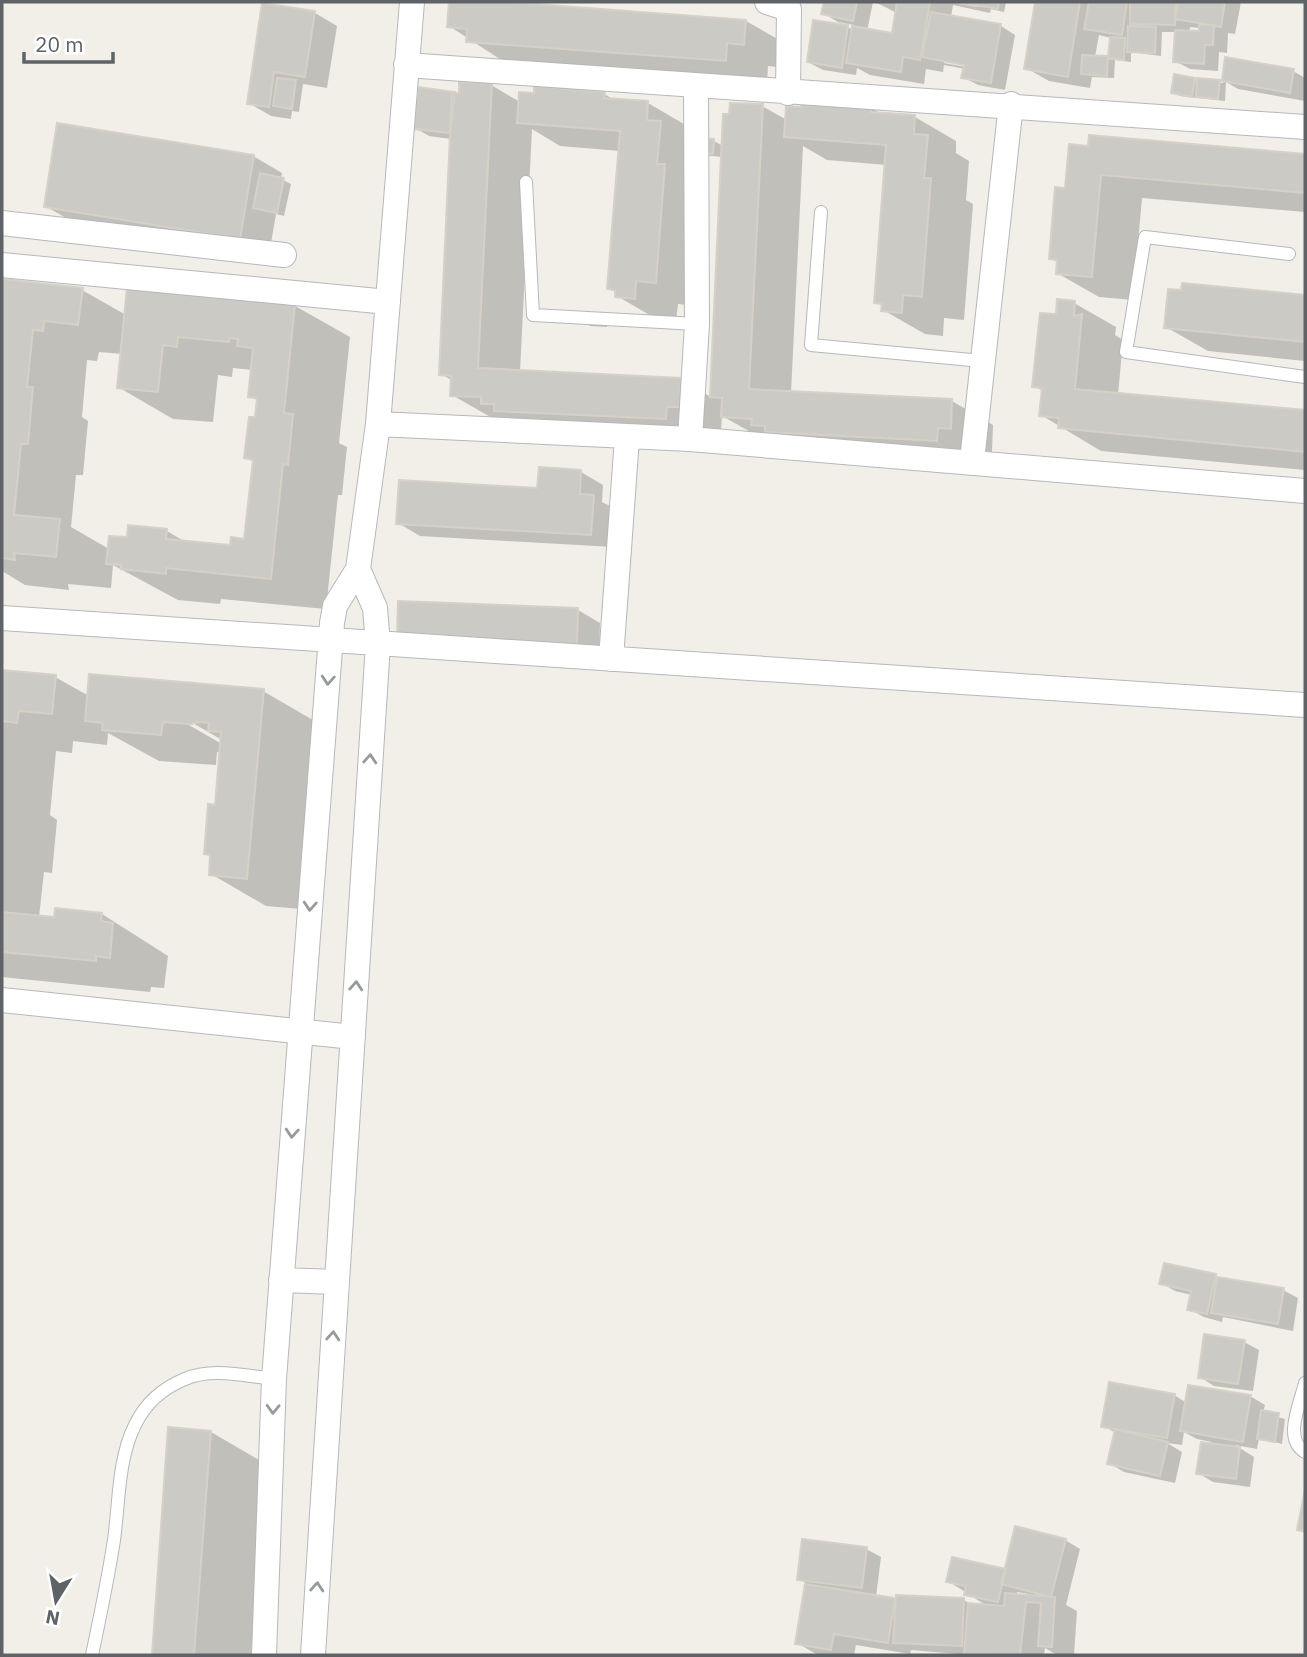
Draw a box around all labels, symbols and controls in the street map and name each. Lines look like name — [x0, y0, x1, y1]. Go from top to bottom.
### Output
scale bar — [24, 21, 114, 65]
text: 20 m — [35, 30, 84, 58]
one-way arrow — [321, 674, 336, 685]
one-way arrow — [362, 754, 377, 765]
one-way arrow — [303, 901, 318, 912]
one-way arrow — [348, 981, 363, 992]
one-way arrow — [285, 1128, 300, 1139]
one-way arrow — [326, 1330, 341, 1341]
one-way arrow — [266, 1404, 281, 1415]
north arrow — [21, 1566, 91, 1636]
one-way arrow — [309, 1581, 324, 1592]
text: N — [44, 1605, 62, 1631]

